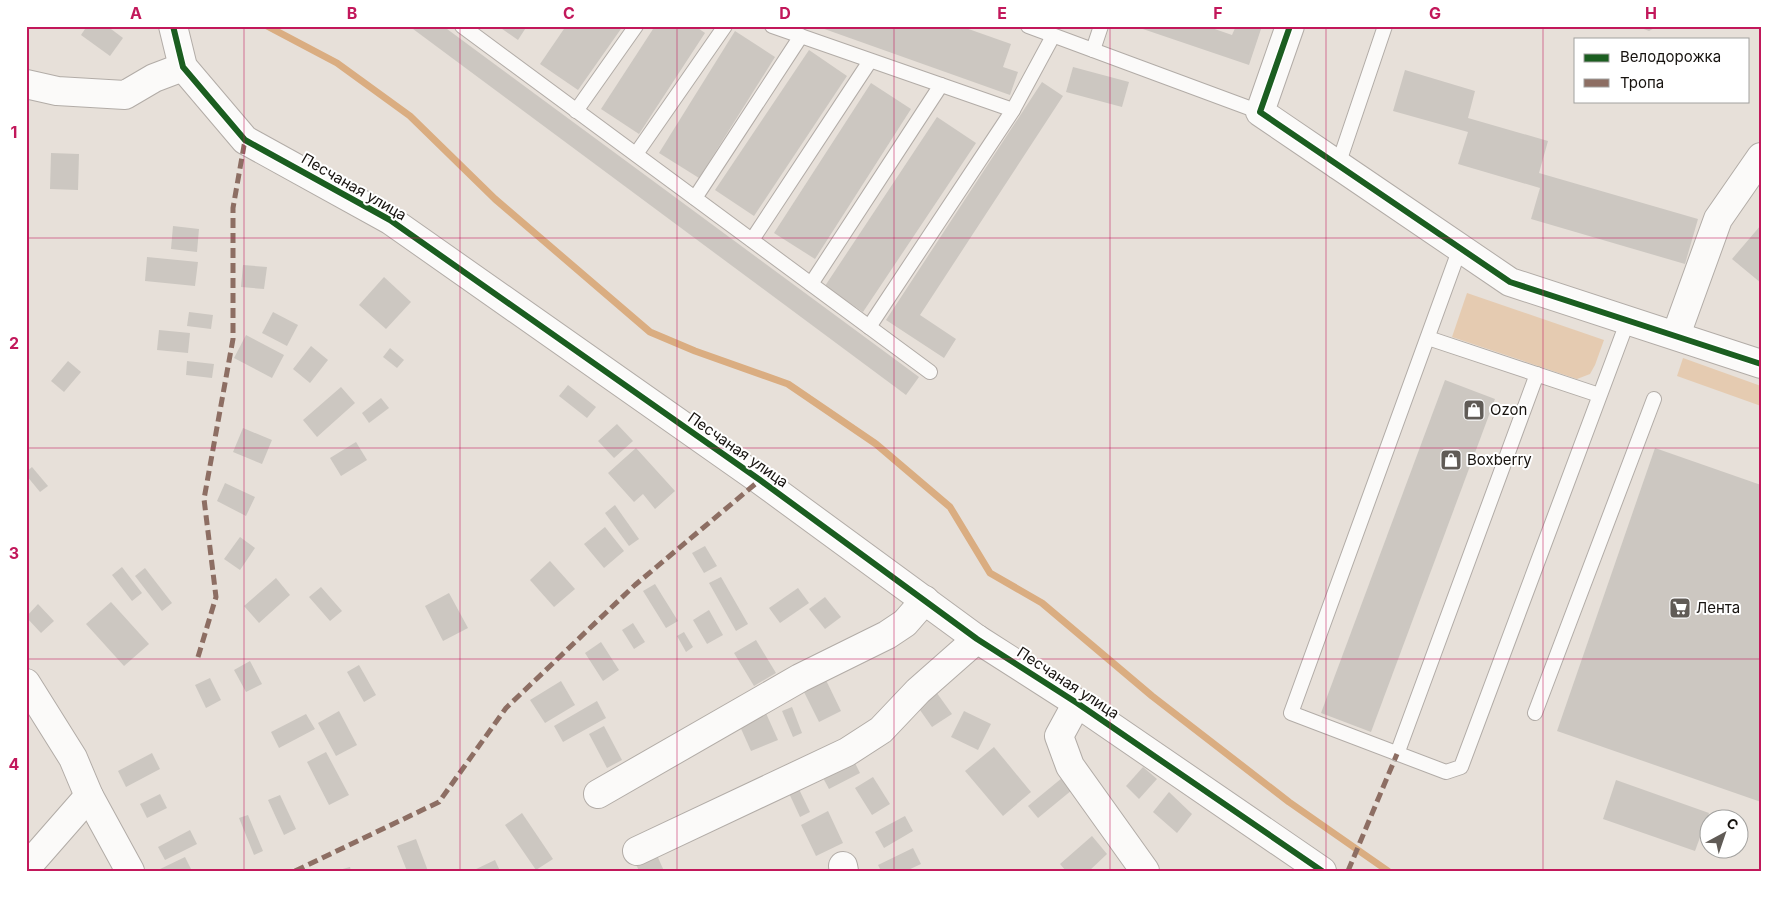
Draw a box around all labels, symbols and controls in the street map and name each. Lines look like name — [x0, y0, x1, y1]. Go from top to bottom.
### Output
text: A — [130, 3, 142, 23]
text: B — [347, 3, 357, 23]
text: C — [563, 3, 575, 23]
text: D — [779, 3, 791, 23]
text: E — [997, 3, 1007, 23]
text: F — [1213, 3, 1223, 23]
text: G — [1429, 3, 1441, 23]
text: H — [1645, 3, 1657, 23]
legend — [1574, 38, 1750, 102]
text: Велодорожка — [1620, 47, 1721, 66]
text: Тропа — [1620, 73, 1664, 92]
text: 1 — [11, 122, 17, 142]
street label: Песчаная улица — [298, 149, 410, 224]
text: 2 — [9, 333, 19, 353]
shop icon: Ozon — [1462, 398, 1486, 422]
place label: Ozon — [1490, 400, 1527, 419]
street label: Песчаная улица — [684, 408, 792, 491]
shop icon: Boxberry — [1439, 448, 1463, 472]
place label: Boxberry — [1467, 450, 1532, 469]
text: 3 — [9, 543, 19, 563]
supermarket icon: Лента — [1668, 596, 1692, 620]
place label: Лента — [1696, 598, 1740, 617]
street label: Песчаная улица — [1014, 642, 1123, 723]
text: 4 — [9, 754, 20, 774]
north arrow — [1700, 810, 1750, 860]
text: С — [1723, 814, 1742, 833]

